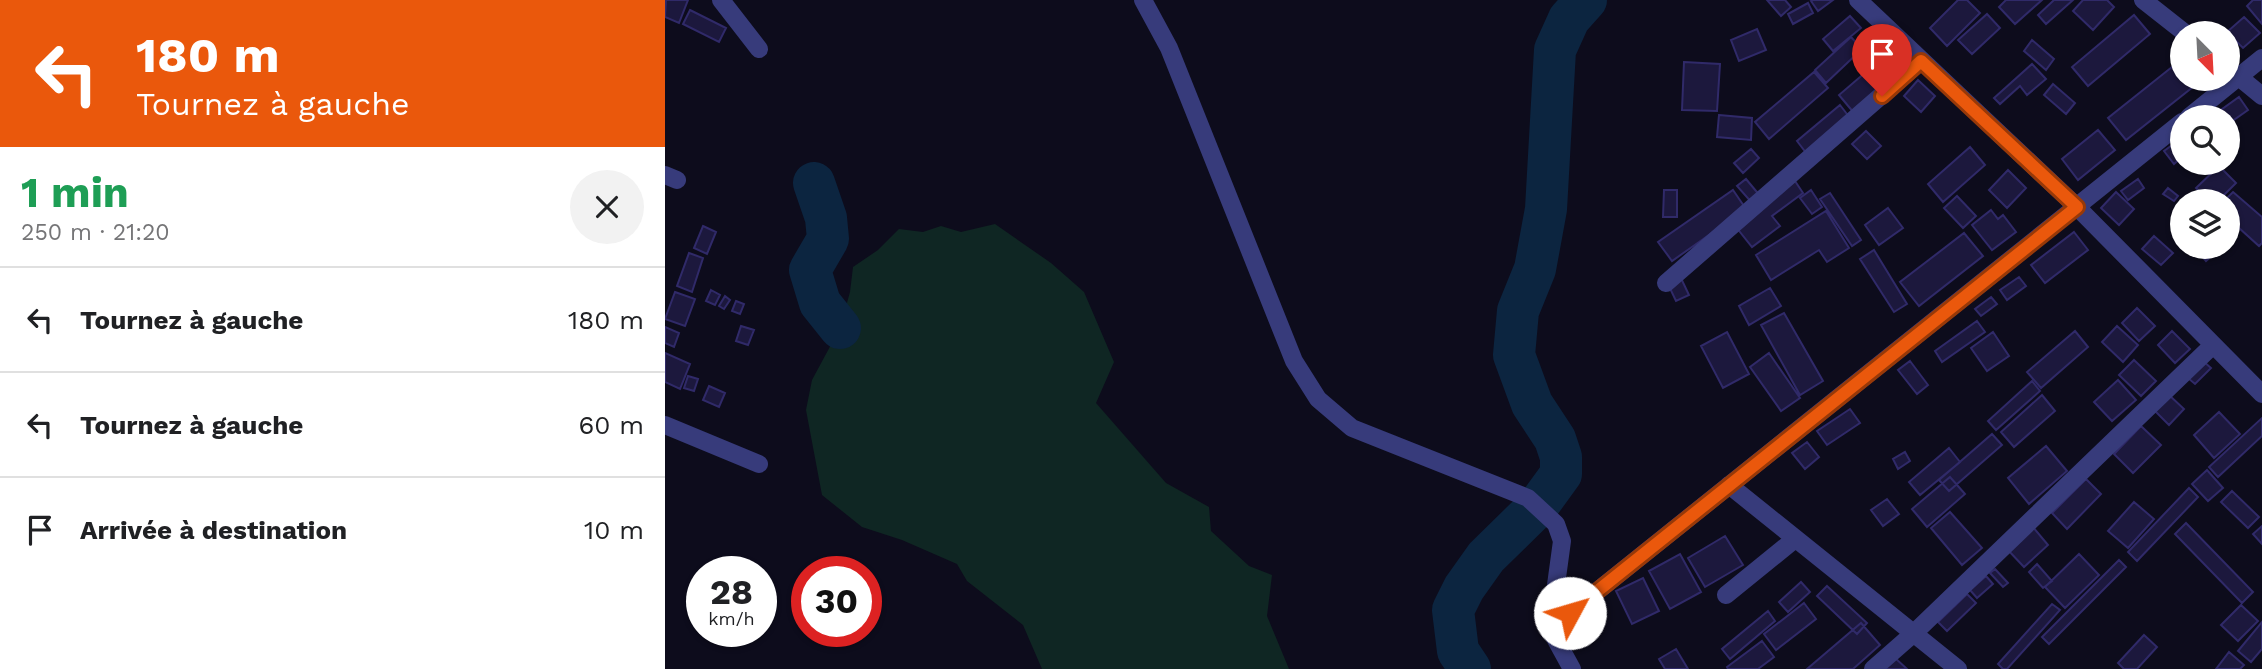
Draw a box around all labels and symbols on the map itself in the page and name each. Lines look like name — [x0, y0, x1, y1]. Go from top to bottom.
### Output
north arrow — [2170, 21, 2240, 91]
pin — [1852, 24, 1912, 96]
speed limit sign: 30 — [791, 556, 882, 647]
position arrow — [1533, 576, 1607, 650]

